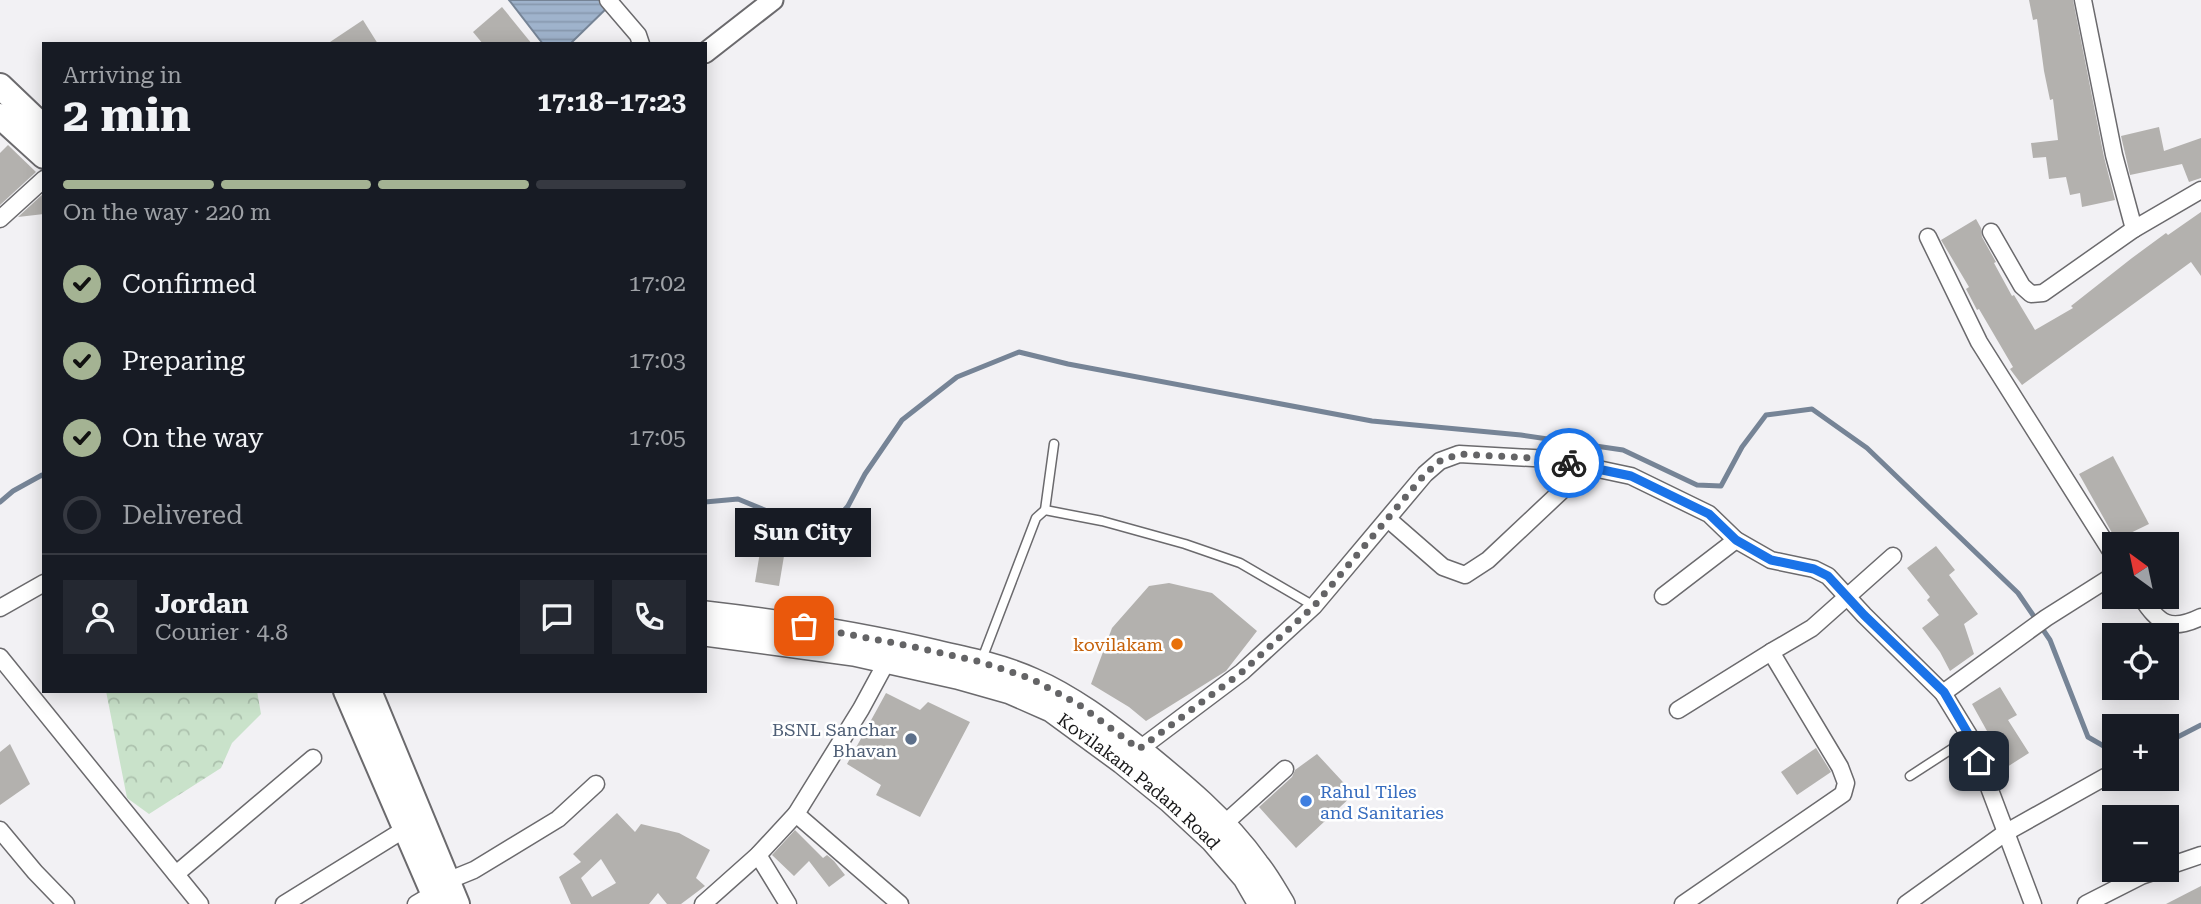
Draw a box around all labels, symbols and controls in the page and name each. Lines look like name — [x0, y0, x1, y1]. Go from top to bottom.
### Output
text: Arriving in — [63, 62, 182, 89]
text: 17:18–17:23 — [537, 87, 686, 117]
text: 2 min — [63, 88, 191, 142]
text: On the way · 220 m — [63, 199, 271, 226]
icon: check — [63, 265, 101, 303]
text: Confirmed — [122, 269, 257, 299]
text: 17:02 — [629, 270, 686, 297]
icon: check — [63, 342, 101, 380]
text: Preparing — [122, 346, 245, 376]
text: 17:03 — [629, 347, 686, 374]
icon: check — [63, 419, 101, 457]
text: On the way — [122, 423, 263, 453]
text: 17:05 — [629, 424, 686, 451]
courier — [1534, 428, 1604, 498]
icon: bike — [1550, 444, 1588, 482]
text: Delivered — [122, 500, 243, 530]
callout: Sun City — [736, 507, 872, 556]
text: Sun City — [754, 519, 852, 546]
north arrow — [2102, 532, 2179, 609]
map controls — [2102, 532, 2179, 882]
button: person — [63, 580, 137, 654]
button: chat — [520, 580, 594, 654]
button: phone — [612, 580, 686, 654]
text: Jordan — [155, 589, 249, 619]
pin — [774, 596, 834, 656]
icon: bag — [785, 607, 823, 645]
text: Courier · 4.8 — [155, 619, 288, 646]
button: locate — [2102, 623, 2179, 700]
place label: kovilakam — [1073, 634, 1163, 655]
marker: kovilakam — [1169, 636, 1185, 652]
street label: Kovilakam Padam Road — [1054, 708, 1225, 853]
button: + — [2102, 714, 2179, 791]
place label: BSNL Sanchar Bhavan — [772, 719, 897, 761]
marker: BSNL Sanchar Bhavan — [903, 731, 919, 747]
pin — [1949, 731, 2009, 791]
icon: home — [1960, 742, 1998, 780]
place label: Rahul Tiles and Sanitaries — [1320, 781, 1444, 823]
marker: Rahul Tiles and Sanitaries — [1298, 793, 1314, 809]
button: − — [2102, 805, 2179, 882]

